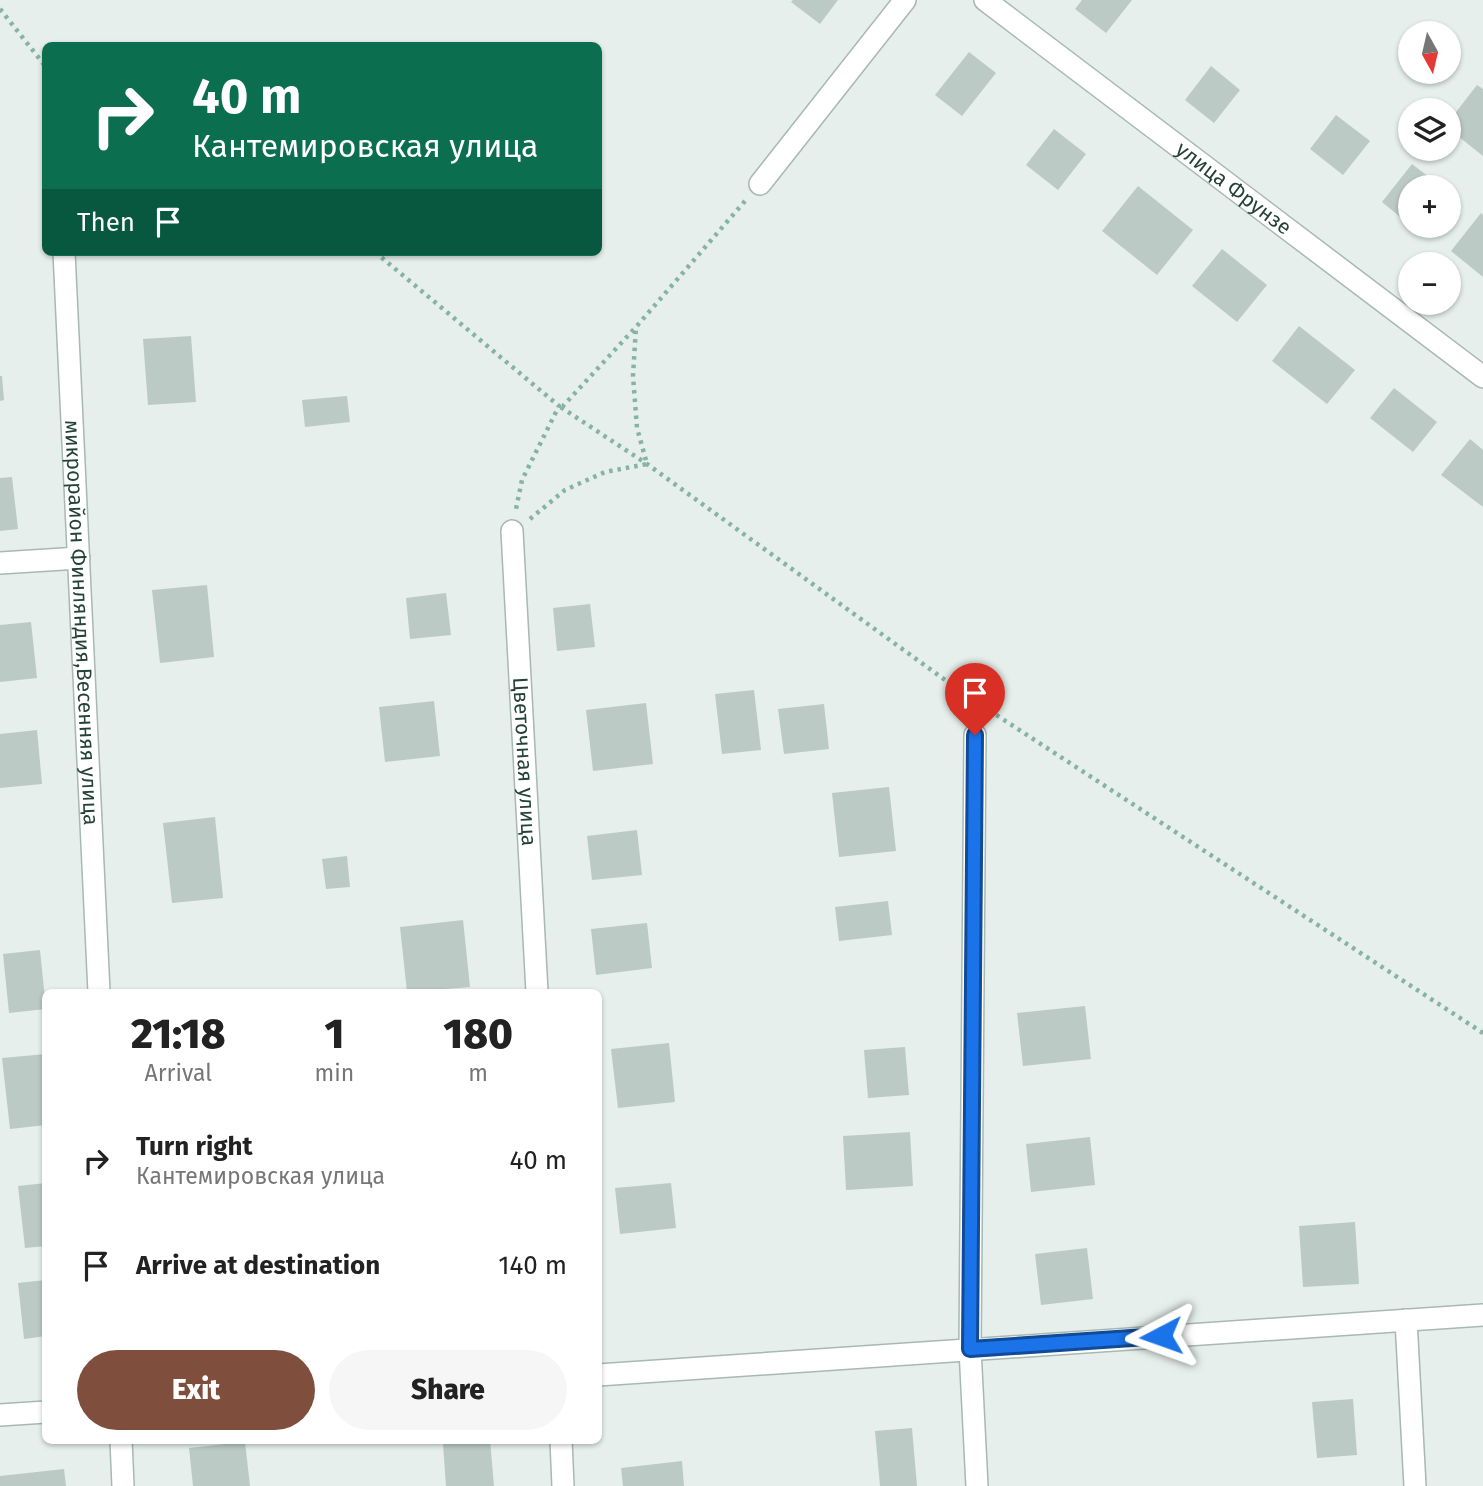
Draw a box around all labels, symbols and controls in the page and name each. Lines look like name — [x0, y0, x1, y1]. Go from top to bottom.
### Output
north arrow — [1398, 21, 1461, 84]
map controls — [1398, 21, 1461, 315]
text: 40 m — [192, 67, 301, 126]
icon: right — [77, 70, 168, 161]
button: layers — [1398, 98, 1461, 161]
text: Кантемировская улица — [192, 127, 538, 165]
street label: улица Фрунзе — [1171, 136, 1297, 240]
button: + — [1398, 175, 1461, 238]
icon: arrive — [149, 203, 187, 241]
text: Then — [77, 207, 135, 238]
button: − — [1398, 252, 1461, 315]
street label: микрорайон Финляндия,Весенняя улица — [59, 419, 104, 826]
pin — [945, 663, 1005, 735]
icon: arrive — [956, 674, 994, 712]
street label: Цветочная улица — [507, 677, 542, 847]
text: 21:18 — [131, 1009, 225, 1059]
text: 1 — [324, 1009, 344, 1059]
text: 180 — [443, 1009, 513, 1059]
text: Arrival — [145, 1059, 212, 1087]
text: min — [315, 1059, 354, 1087]
text: m — [468, 1059, 488, 1087]
text: Turn right — [136, 1131, 253, 1162]
icon: right — [77, 1142, 115, 1180]
text: 40 m — [509, 1145, 567, 1176]
text: Кантемировская улица — [136, 1162, 385, 1190]
icon: arrive — [77, 1247, 115, 1285]
text: Arrive at destination — [136, 1250, 380, 1281]
text: 140 m — [498, 1250, 567, 1281]
position arrow — [1124, 1299, 1198, 1373]
button: Exit — [77, 1350, 315, 1430]
button: Share — [329, 1350, 567, 1430]

